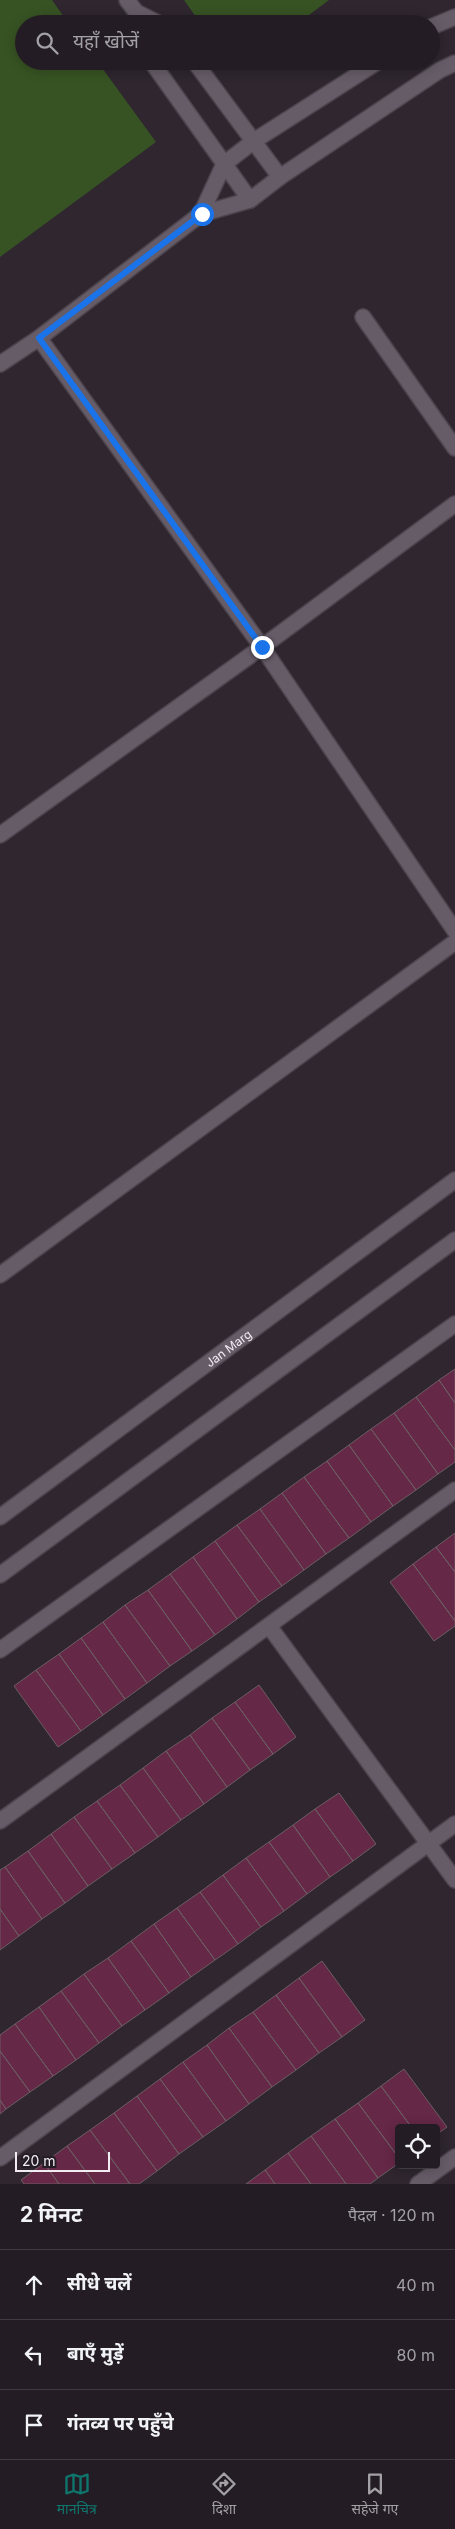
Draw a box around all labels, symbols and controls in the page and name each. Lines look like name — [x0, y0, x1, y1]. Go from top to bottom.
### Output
search box — [15, 15, 440, 70]
icon: search — [33, 29, 61, 57]
text: यहाँ खोजें — [73, 30, 139, 53]
route start — [191, 203, 214, 226]
route end — [251, 636, 274, 659]
street label: Jan Marg — [202, 1326, 254, 1370]
map controls — [395, 2124, 440, 2169]
button: locate — [395, 2124, 440, 2169]
scale bar — [15, 2149, 110, 2172]
text: 20 m — [22, 2152, 56, 2169]
text: 2 मिनट — [20, 2202, 82, 2227]
text: पैदल · 120 m — [348, 2205, 435, 2225]
icon: ahead — [20, 2271, 48, 2299]
text: सीधे चलें — [67, 2272, 131, 2295]
text: 40 m — [396, 2275, 435, 2295]
icon: left — [20, 2341, 48, 2369]
text: बाएँ मुड़ें — [67, 2342, 124, 2365]
text: 80 m — [396, 2345, 435, 2365]
icon: arrive — [20, 2411, 48, 2439]
text: गंतव्य पर पहुँचे — [67, 2412, 174, 2435]
tab: मानचित्र — [57, 2470, 97, 2520]
tab: दिशा — [210, 2470, 238, 2520]
tab: सहेजे गए — [351, 2470, 398, 2520]

